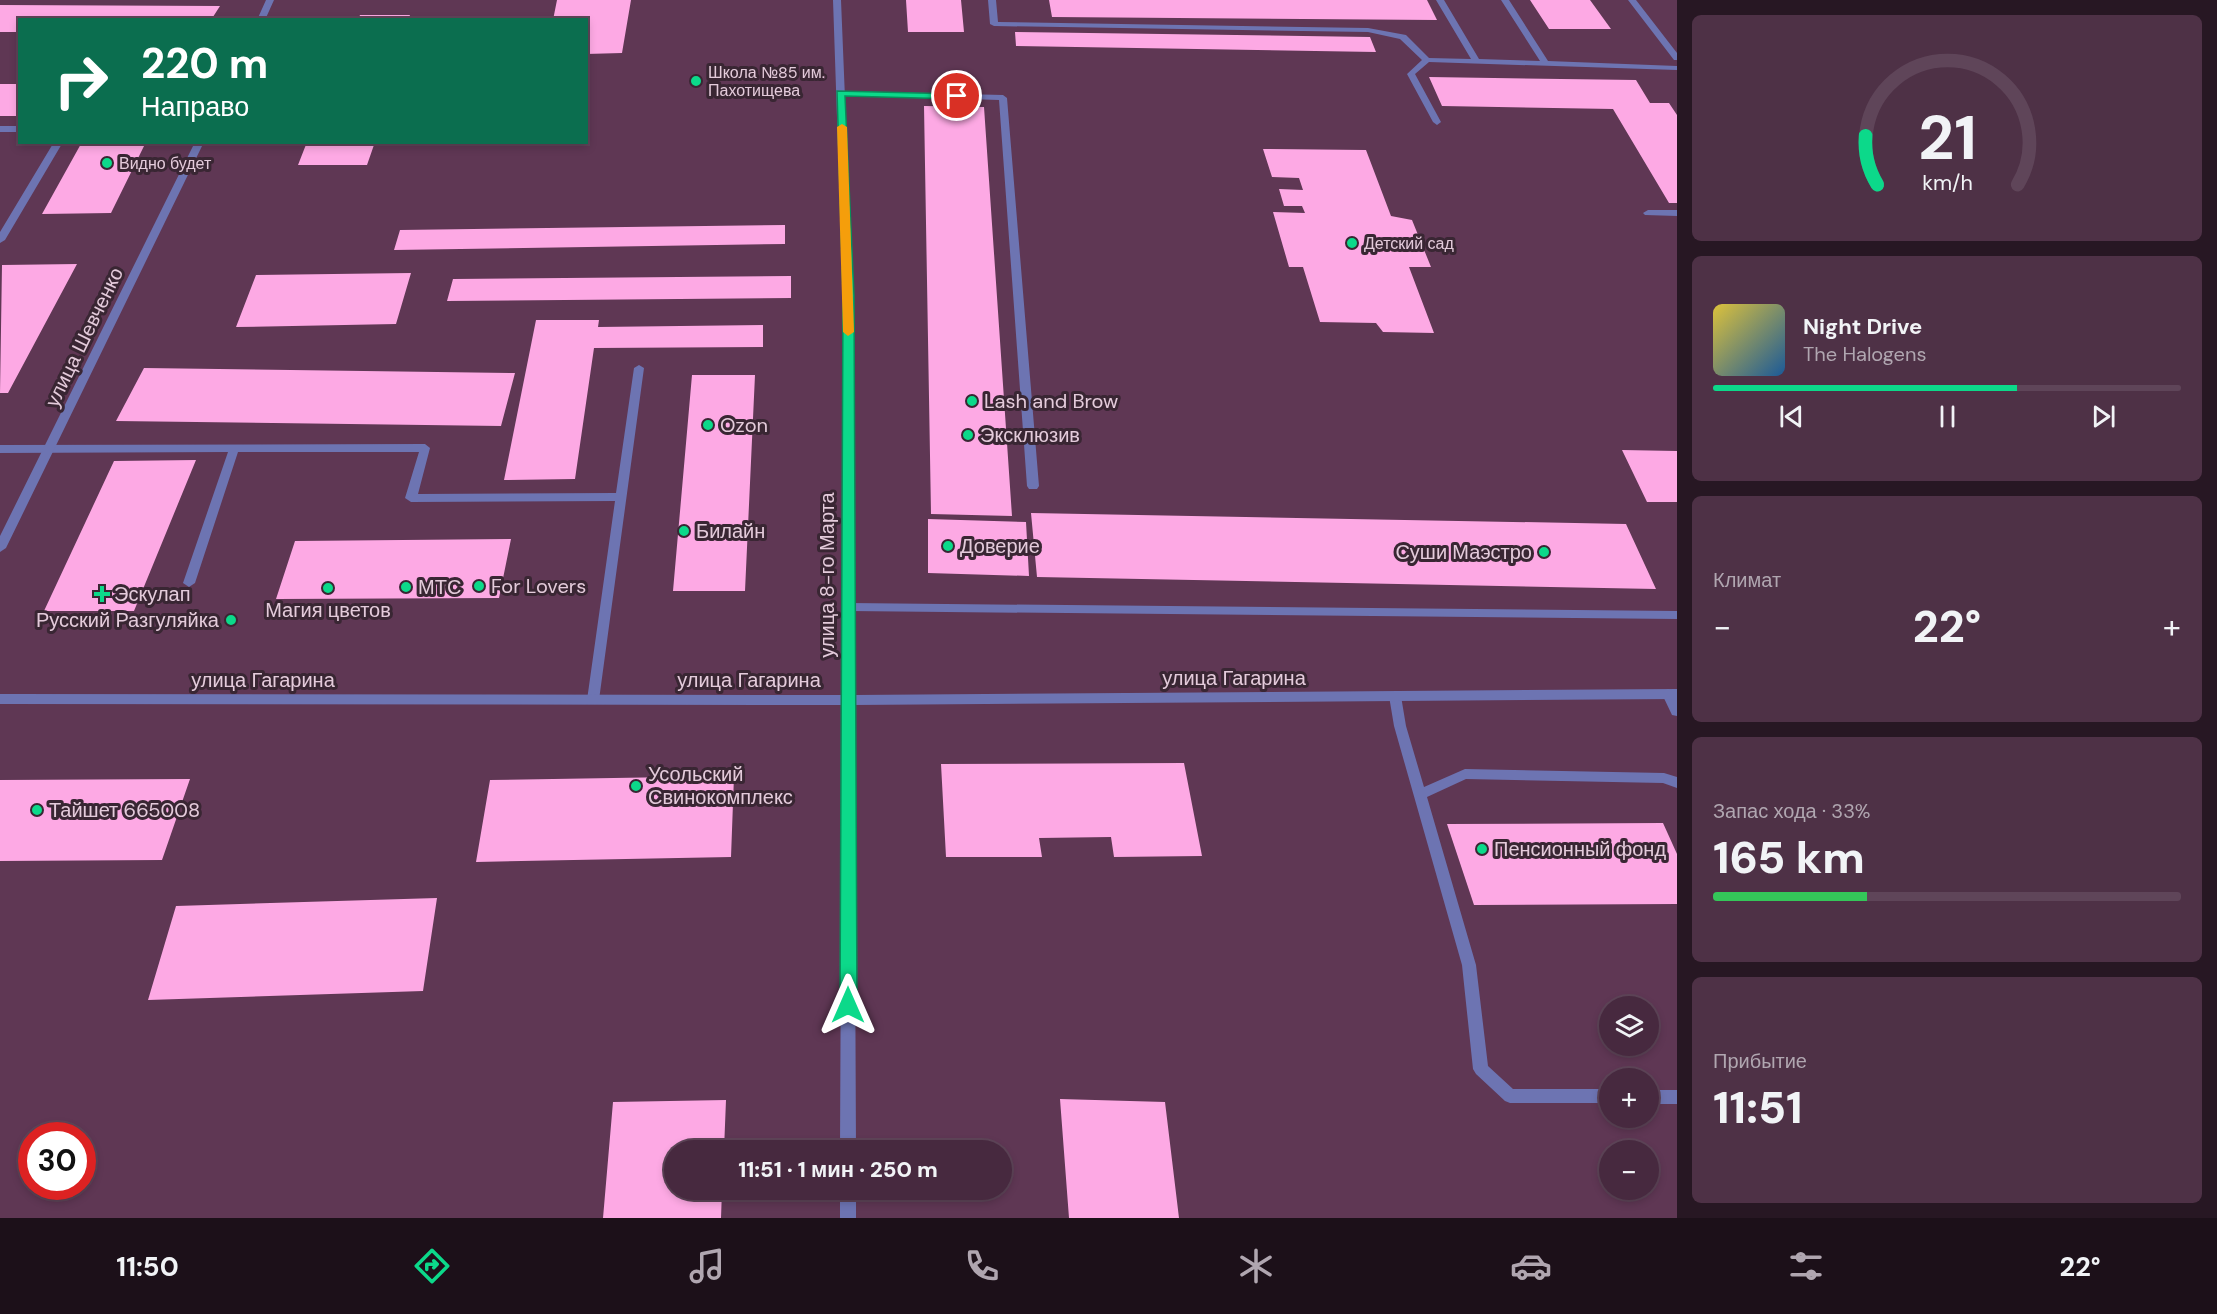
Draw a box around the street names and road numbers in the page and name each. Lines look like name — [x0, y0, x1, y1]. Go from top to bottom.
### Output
street label: улица Шевченко — [39, 263, 129, 411]
street label: улица 8-го Марта — [814, 491, 840, 658]
street label: улица Гагарина — [1162, 665, 1307, 691]
street label: улица Гагарина — [191, 667, 336, 693]
street label: улица Гагарина — [677, 667, 822, 693]

